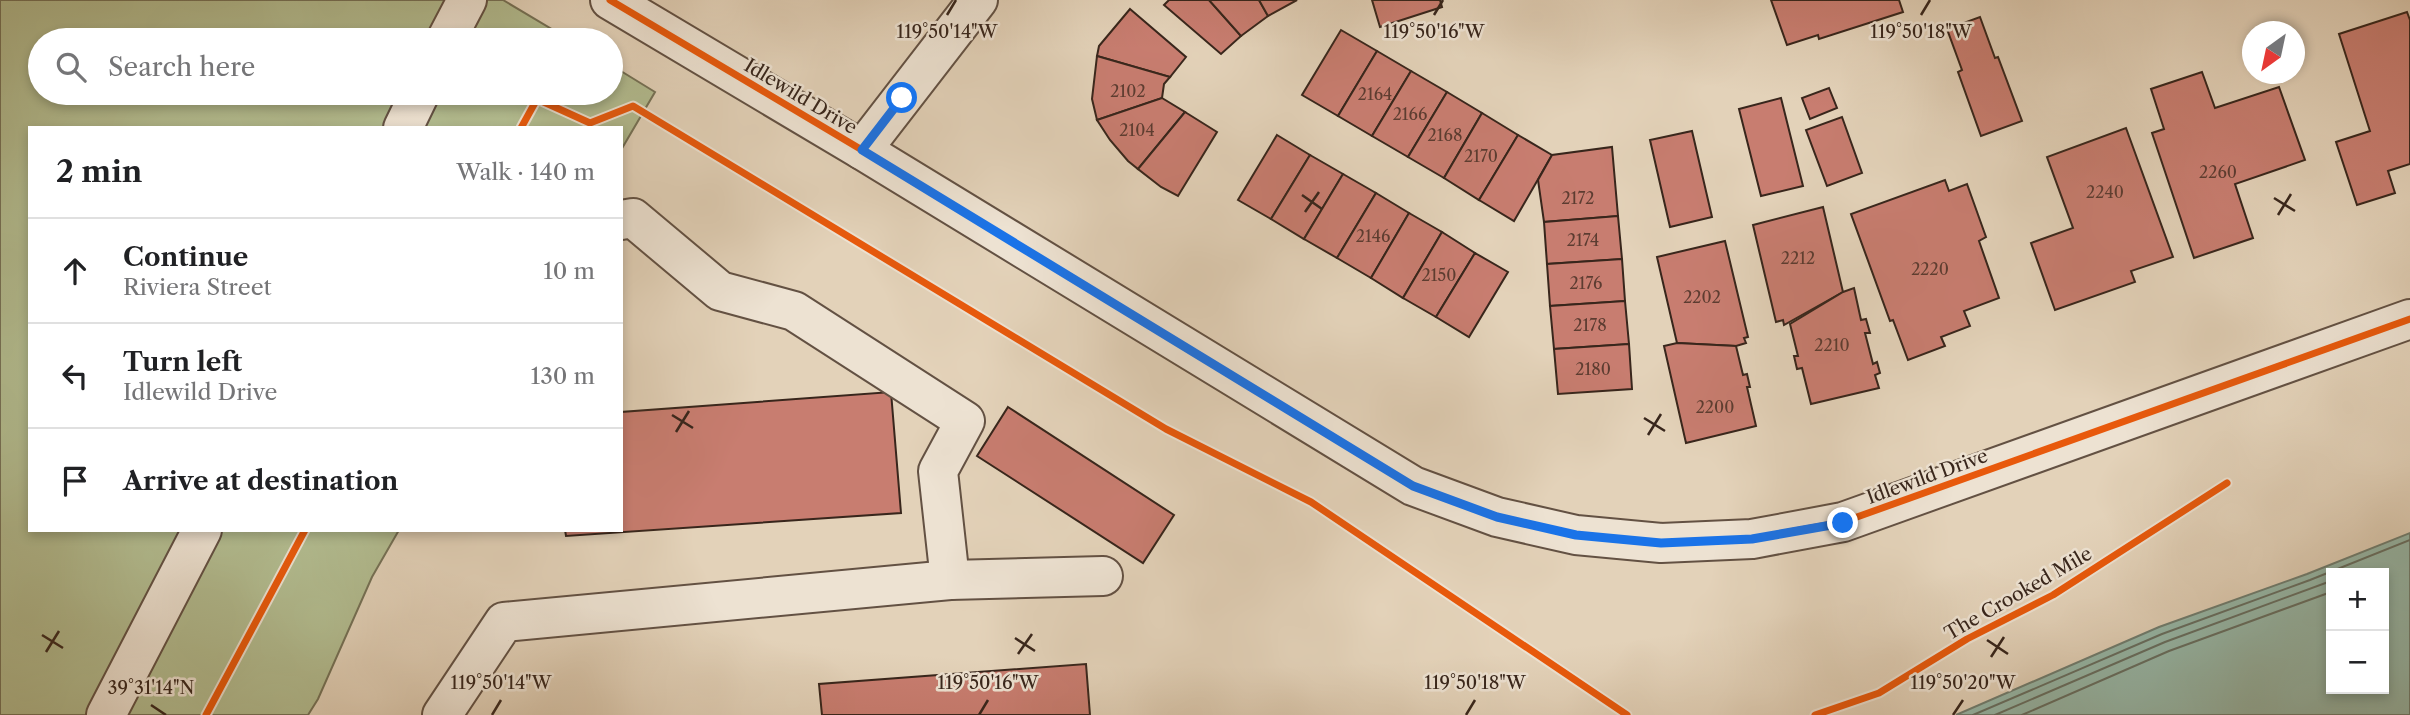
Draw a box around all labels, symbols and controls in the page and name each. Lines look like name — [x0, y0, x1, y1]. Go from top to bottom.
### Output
text: 119°50'14"W — [897, 21, 999, 43]
text: 119°50'16"W — [1384, 21, 1486, 43]
text: 119°50'18"W — [1870, 21, 1973, 43]
north arrow — [2242, 21, 2305, 84]
search box — [28, 28, 623, 105]
icon: search — [52, 48, 90, 86]
text: Search here — [108, 51, 255, 83]
street label: Idlewild Drive — [740, 54, 861, 139]
house number: 2102 — [1110, 81, 1146, 101]
route start — [886, 82, 917, 113]
house number: 2164 — [1358, 84, 1392, 104]
house number: 2166 — [1393, 104, 1427, 124]
house number: 2104 — [1119, 120, 1155, 140]
house number: 2168 — [1428, 125, 1462, 145]
house number: 2170 — [1464, 146, 1498, 166]
text: 2 min — [56, 153, 142, 190]
text: Walk · 140 m — [456, 158, 595, 186]
house number: 2260 — [2199, 162, 2237, 182]
house number: 2240 — [2086, 182, 2124, 202]
house number: 2172 — [1561, 188, 1595, 208]
house number: 2146 — [1356, 226, 1390, 246]
house number: 2174 — [1567, 230, 1599, 250]
text: Continue — [123, 241, 248, 273]
house number: 2212 — [1781, 248, 1815, 268]
icon: ahead — [56, 252, 94, 290]
text: 10 m — [543, 257, 595, 285]
house number: 2220 — [1911, 259, 1949, 279]
house number: 2150 — [1422, 265, 1456, 285]
text: Riviera Street — [123, 273, 272, 301]
house number: 2176 — [1570, 273, 1602, 293]
house number: 2202 — [1683, 287, 1721, 307]
house number: 2178 — [1573, 315, 1607, 335]
house number: 2210 — [1814, 335, 1850, 355]
text: Turn left — [123, 346, 242, 378]
icon: left — [56, 357, 94, 395]
house number: 2180 — [1575, 359, 1611, 379]
text: 130 m — [531, 362, 595, 390]
text: Idlewild Drive — [123, 378, 277, 406]
house number: 2200 — [1696, 397, 1734, 417]
street label: Idlewild Drive — [1863, 444, 1991, 509]
icon: arrive — [56, 462, 94, 500]
text: Arrive at destination — [123, 465, 398, 497]
route end — [1827, 507, 1858, 538]
street label: The Crooked Mile — [1940, 542, 2096, 645]
map controls — [2326, 568, 2389, 694]
button: + — [2326, 568, 2389, 631]
button: − — [2326, 631, 2389, 694]
text: 119°50'14"W — [451, 672, 553, 694]
text: 119°50'16"W — [938, 672, 1040, 694]
text: 119°50'18"W — [1424, 672, 1527, 694]
text: 119°50'20"W — [1911, 672, 2017, 694]
text: 39°31'14"N — [108, 677, 195, 699]

